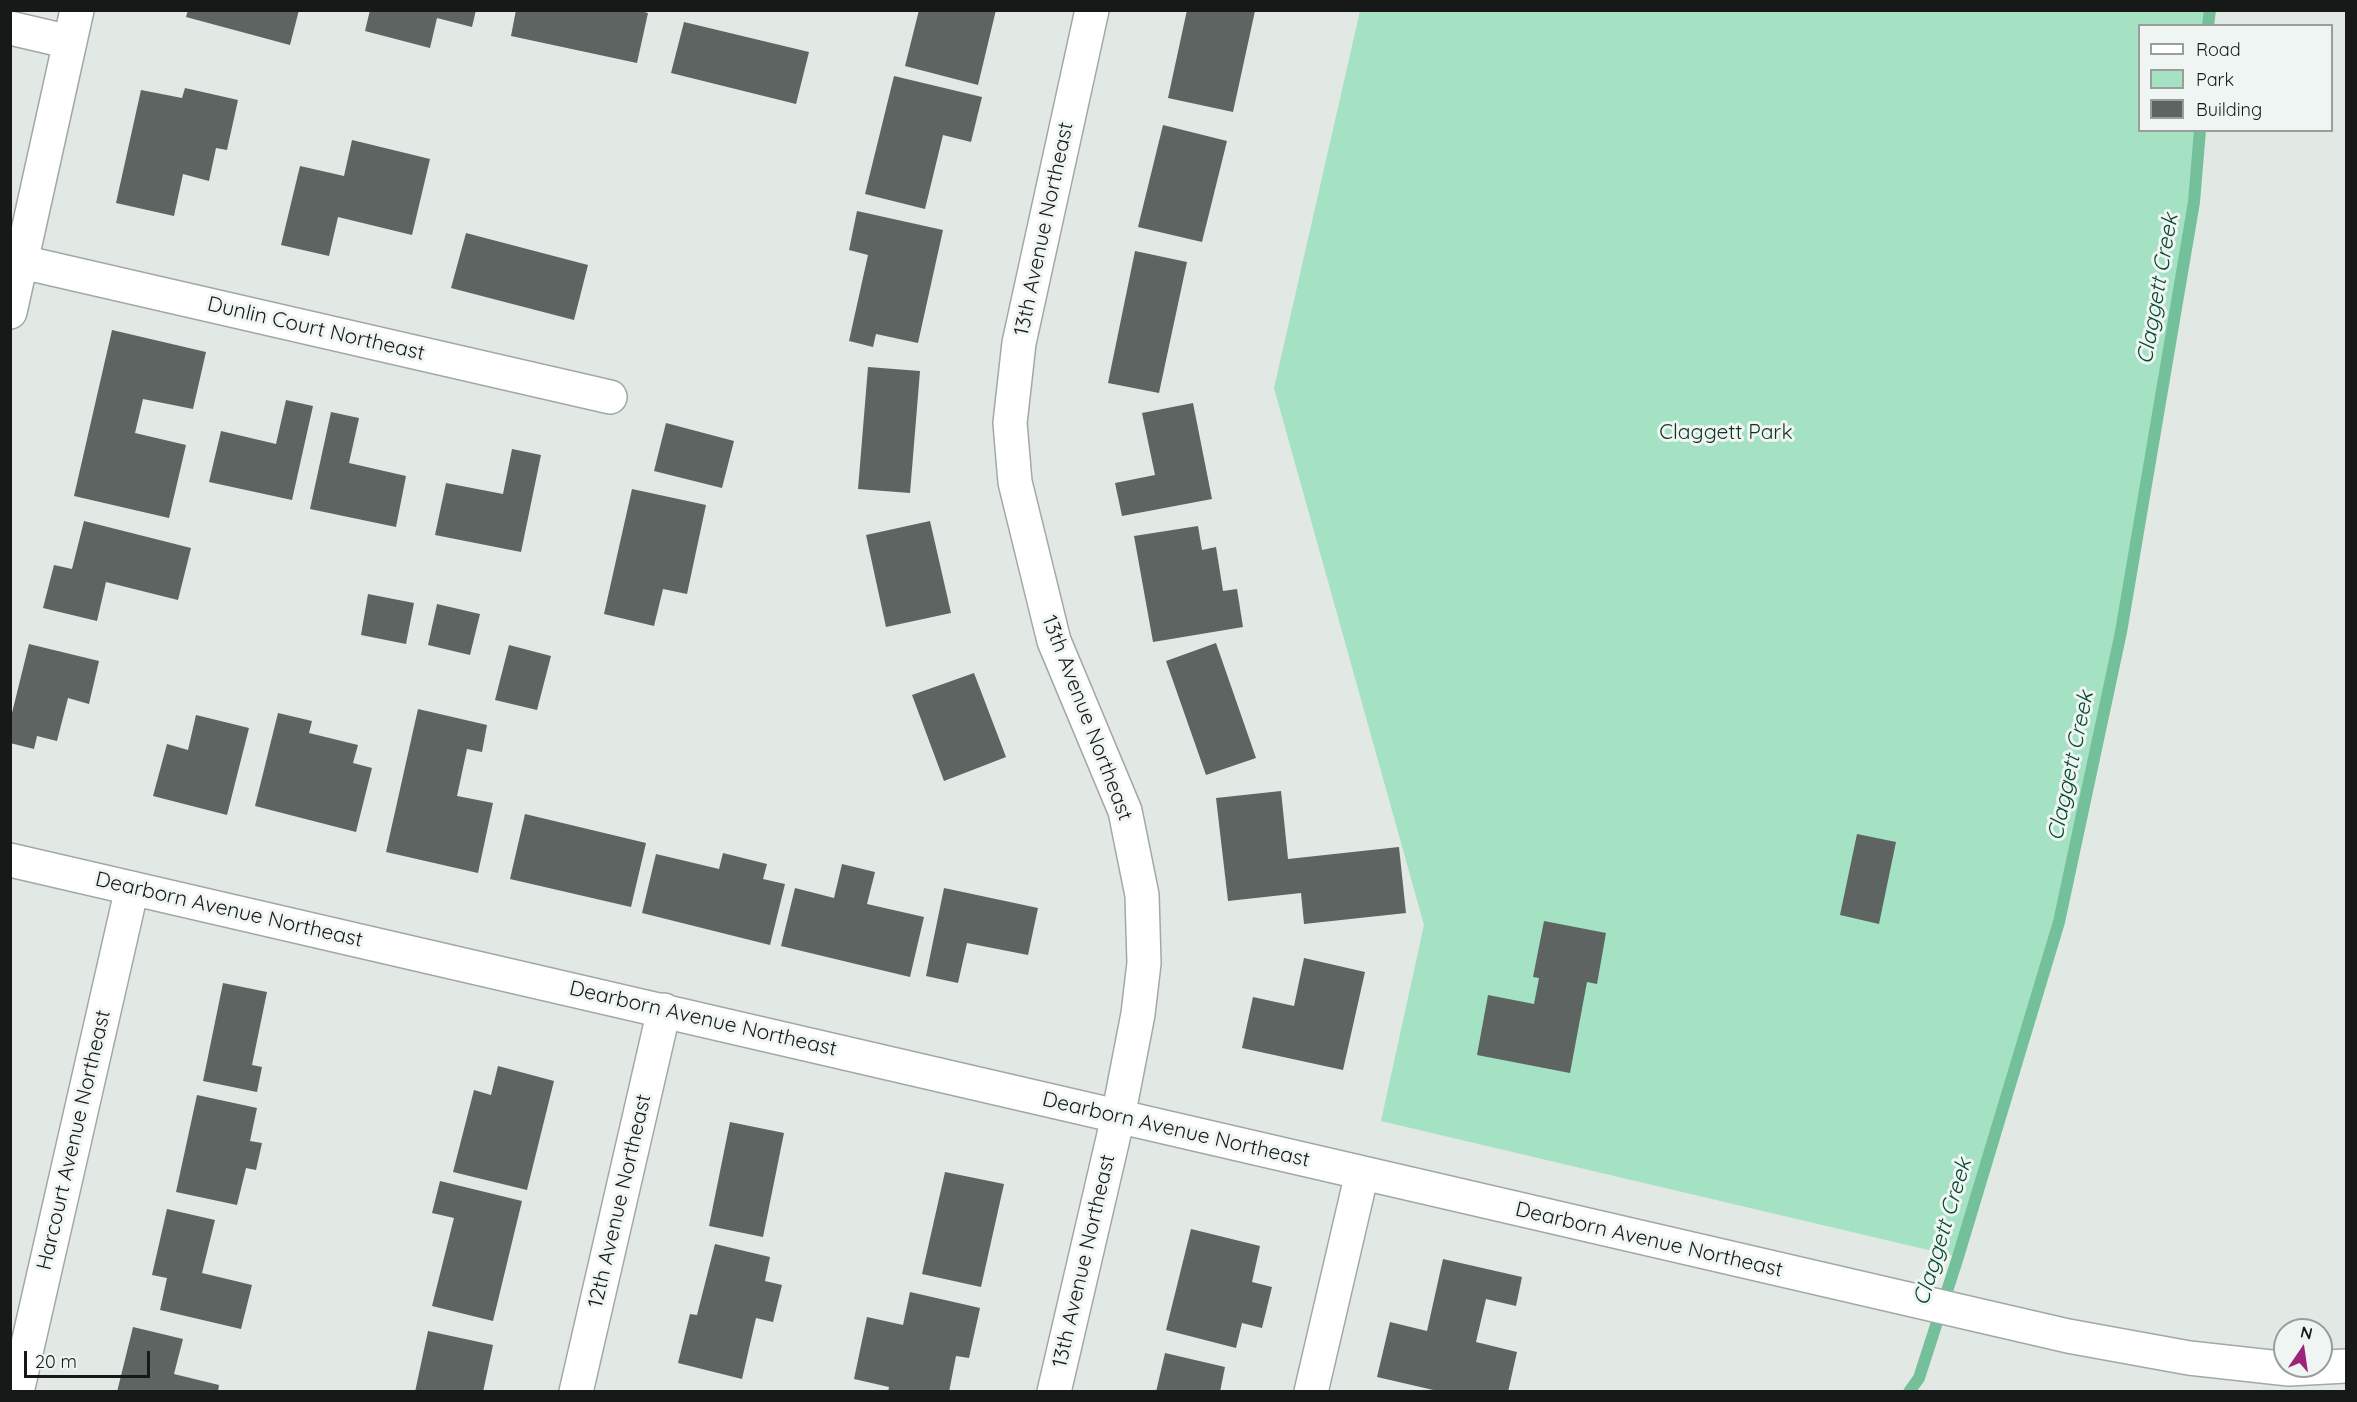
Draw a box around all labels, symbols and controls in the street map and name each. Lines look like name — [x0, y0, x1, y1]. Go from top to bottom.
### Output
legend — [2138, 24, 2333, 132]
text: Road — [2196, 38, 2241, 61]
text: Park — [2196, 68, 2234, 91]
text: Building — [2196, 98, 2262, 121]
street label: 13th Avenue Northeast — [1009, 120, 1079, 338]
water label: Claggett Creek — [2132, 212, 2184, 366]
street label: Dunlin Court Northeast — [205, 292, 427, 366]
park label: Claggett Park — [1659, 420, 1793, 446]
street label: 13th Avenue Northeast — [1036, 612, 1138, 824]
water label: Claggett Creek — [2042, 689, 2100, 843]
street label: Dearborn Avenue Northeast — [93, 867, 365, 953]
street label: Dearborn Avenue Northeast — [567, 976, 839, 1062]
street label: Harcourt Avenue Northeast — [32, 1007, 116, 1273]
street label: Dearborn Avenue Northeast — [1040, 1087, 1312, 1173]
street label: 12th Avenue Northeast — [583, 1092, 657, 1310]
street label: 13th Avenue Northeast — [1047, 1152, 1121, 1370]
water label: Claggett Creek — [1908, 1155, 1978, 1309]
street label: Dearborn Avenue Northeast — [1513, 1197, 1785, 1283]
north arrow — [2273, 1318, 2333, 1378]
text: N — [2299, 1321, 2315, 1343]
scale bar — [27, 1339, 153, 1377]
text: 20 m — [35, 1350, 77, 1373]

